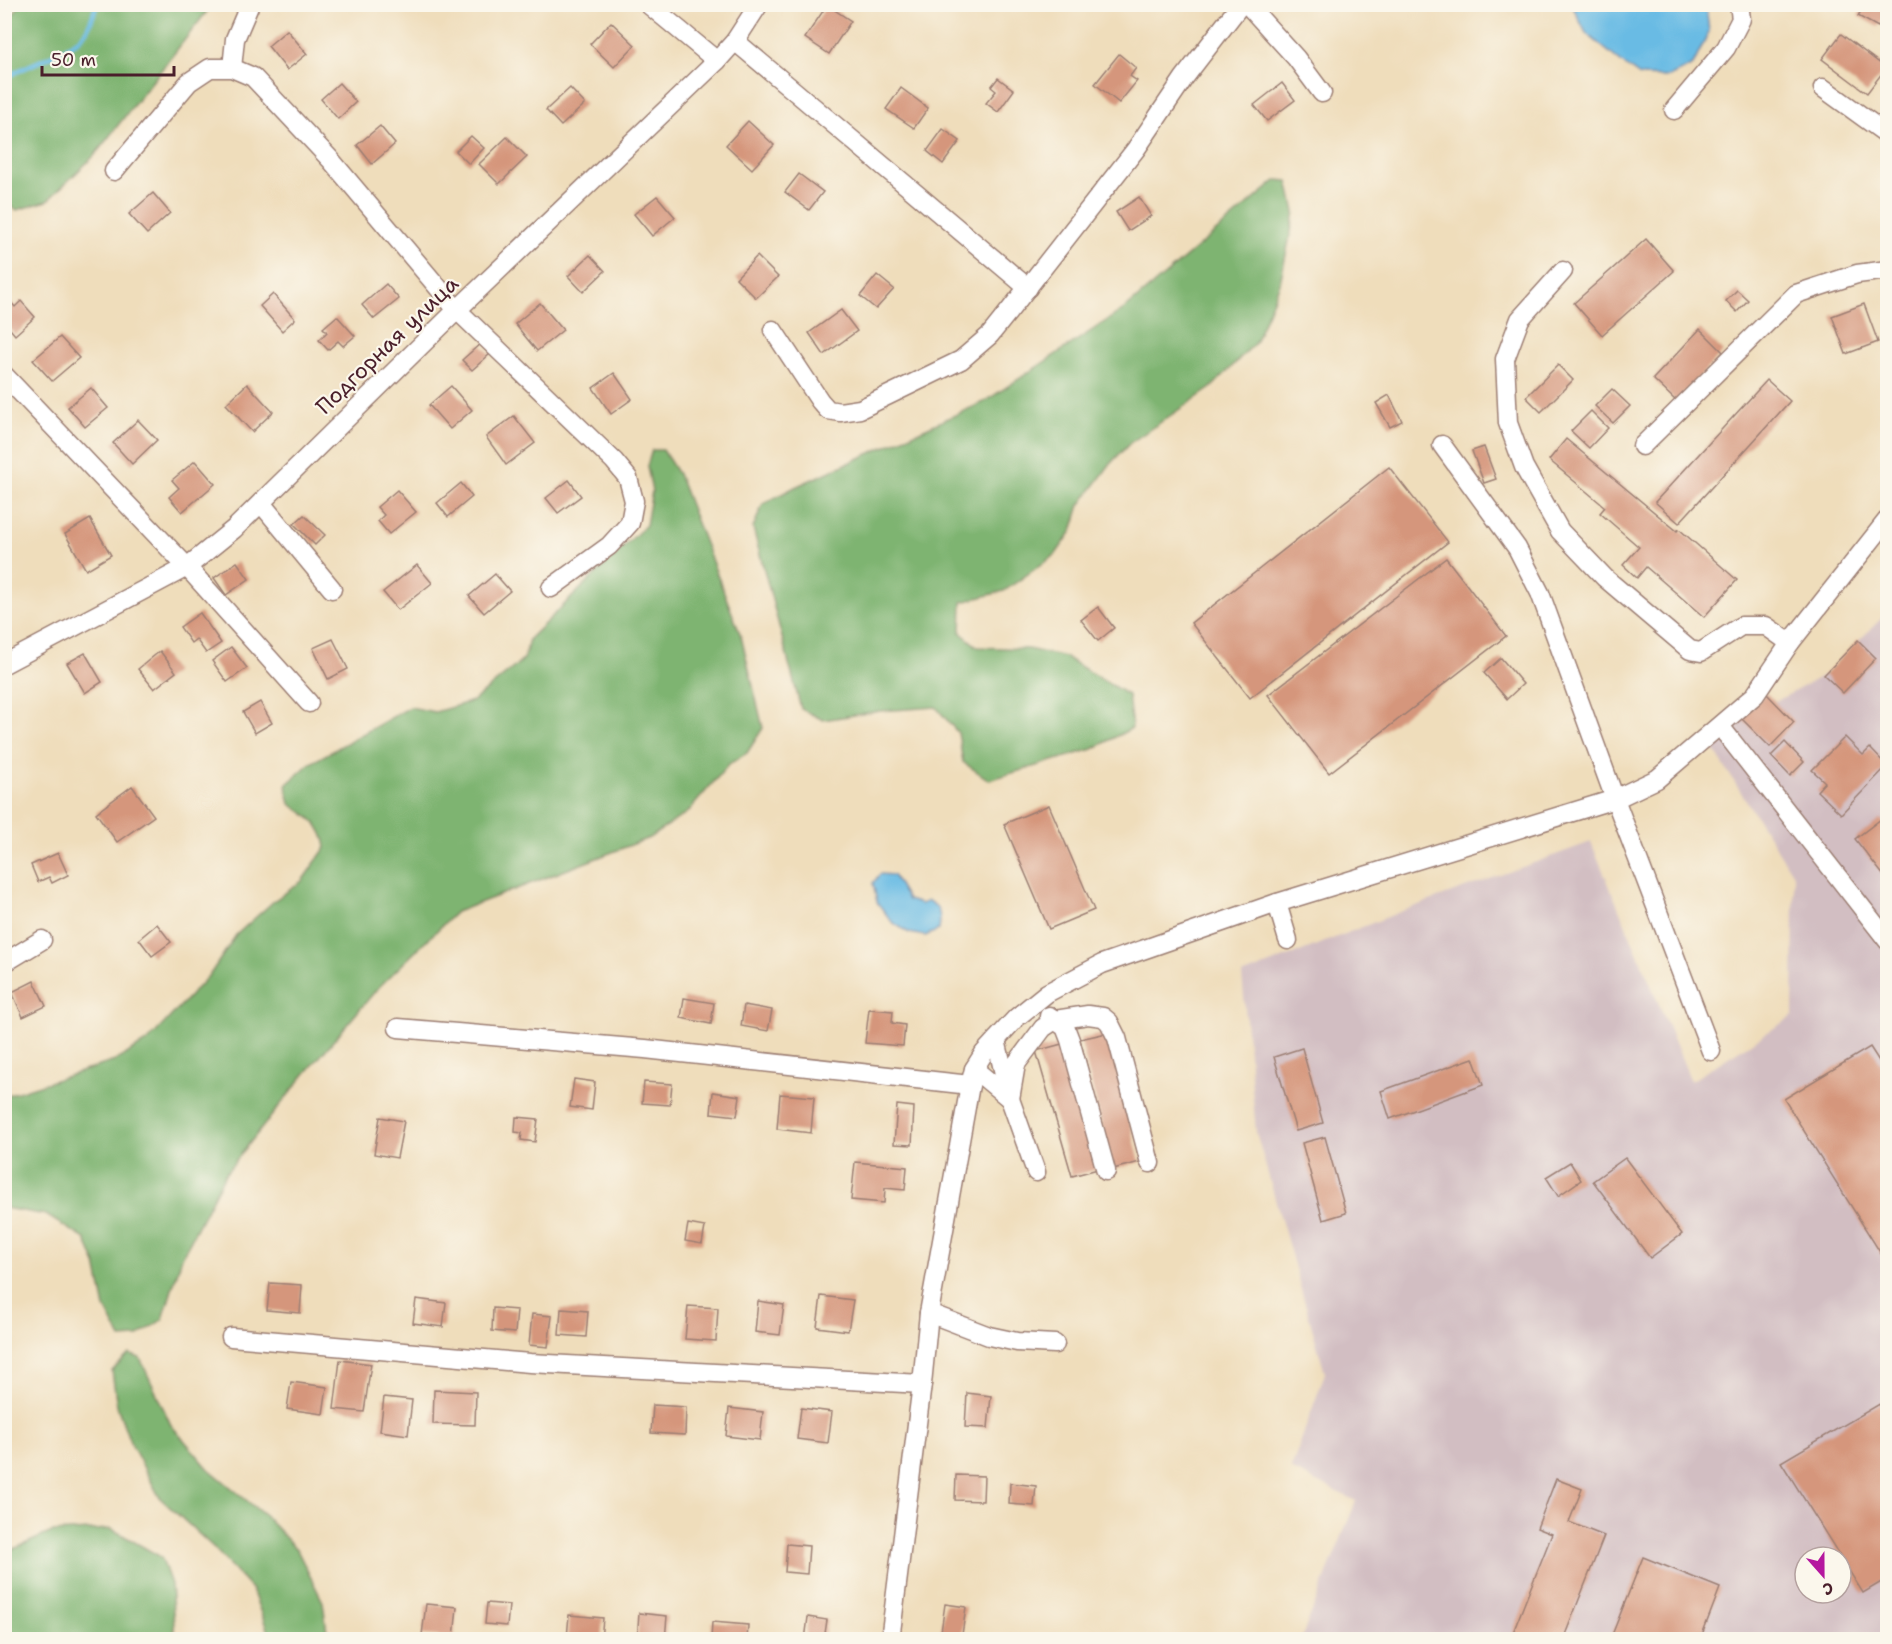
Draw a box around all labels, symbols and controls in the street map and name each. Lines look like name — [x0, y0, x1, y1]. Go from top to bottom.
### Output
scale bar — [42, 39, 174, 77]
text: 50 m — [51, 48, 96, 72]
street label: Подгорная улица — [309, 269, 465, 421]
north arrow — [1793, 1545, 1853, 1605]
text: С — [1820, 1577, 1837, 1600]

